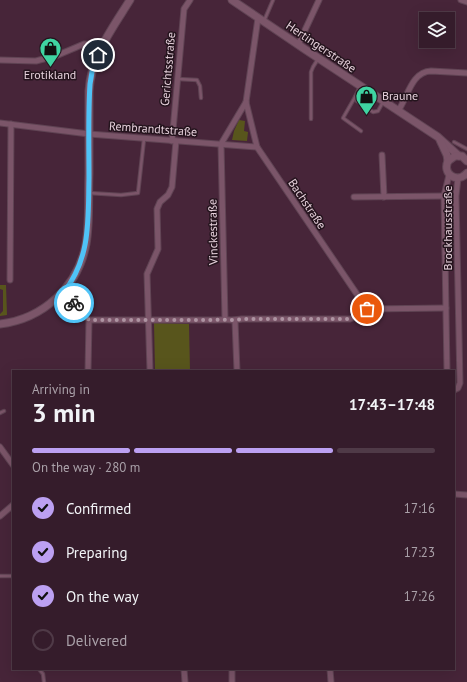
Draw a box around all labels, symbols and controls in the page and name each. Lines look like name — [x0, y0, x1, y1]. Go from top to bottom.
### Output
map controls — [419, 12, 455, 48]
button: layers — [419, 12, 455, 48]
street label: Hertingerstraße — [283, 18, 359, 76]
street label: Gerichtsstraße — [157, 31, 178, 107]
shop icon: Erotikland — [37, 35, 63, 68]
pin — [81, 38, 115, 72]
icon: home — [87, 44, 109, 66]
place label: Erotikland — [24, 67, 76, 82]
shop icon: Braune — [354, 83, 380, 116]
place label: Braune — [382, 88, 418, 103]
street label: Rembrandtstraße — [108, 118, 198, 139]
street label: Bachstraße — [285, 176, 330, 232]
street label: Brockhausstraße — [440, 185, 455, 271]
street label: Vinckestraße — [204, 199, 221, 266]
courier — [54, 283, 94, 323]
icon: bike — [63, 292, 85, 314]
pin — [350, 292, 384, 326]
icon: bag — [356, 298, 378, 320]
text: Arriving in — [32, 381, 90, 398]
text: 17:43–17:48 — [349, 395, 435, 414]
text: 3 min — [32, 396, 95, 429]
text: On the way · 280 m — [32, 459, 140, 476]
icon: check — [32, 497, 54, 519]
text: Confirmed — [66, 499, 131, 518]
text: 17:16 — [404, 500, 435, 517]
icon: check — [32, 541, 54, 563]
text: Preparing — [66, 543, 128, 562]
text: 17:23 — [404, 544, 435, 561]
icon: check — [32, 585, 54, 607]
text: On the way — [66, 587, 139, 606]
text: 17:26 — [404, 588, 435, 605]
text: Delivered — [66, 631, 127, 650]

